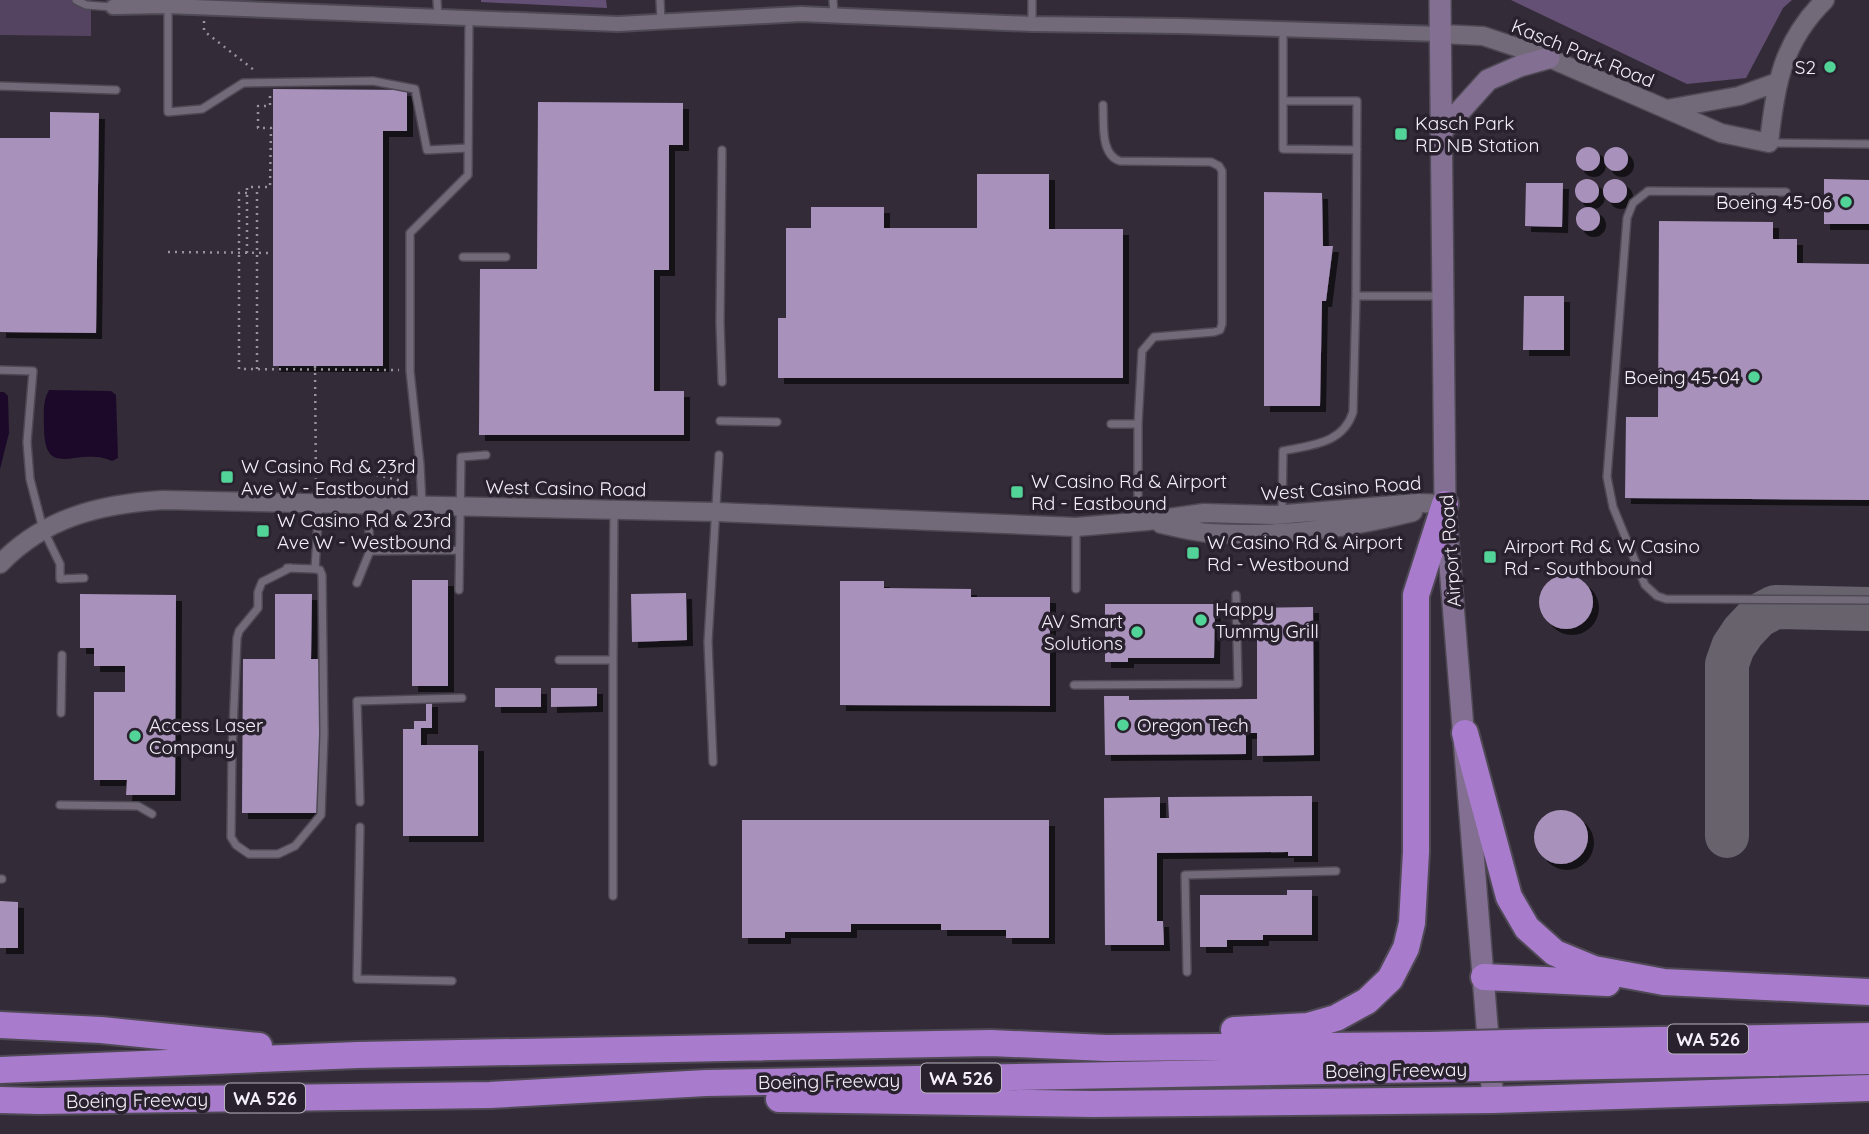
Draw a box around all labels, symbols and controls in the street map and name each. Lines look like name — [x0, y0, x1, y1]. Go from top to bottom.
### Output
street label: Kasch Park Road — [1508, 13, 1658, 93]
place label: S2 — [1795, 55, 1816, 79]
marker: S2 — [1822, 59, 1838, 75]
place label: Kasch Park RD NB Station — [1415, 111, 1540, 157]
marker: Kasch Park RD NB Station — [1393, 126, 1409, 142]
place label: Boeing 45-06 — [1716, 190, 1832, 214]
marker: Boeing 45-06 — [1838, 194, 1854, 210]
place label: Boeing 45-04 — [1624, 365, 1740, 389]
marker: Boeing 45-04 — [1746, 369, 1762, 385]
place label: W Casino Rd & 23rd Ave W - Eastbound — [241, 454, 415, 500]
marker: W Casino Rd & 23rd Ave W - Eastbound — [219, 469, 235, 485]
place label: W Casino Rd & Airport Rd - Eastbound — [1031, 469, 1227, 515]
street label: West Casino Road — [1260, 470, 1422, 506]
street label: West Casino Road — [485, 475, 647, 501]
marker: W Casino Rd & Airport Rd - Eastbound — [1009, 484, 1025, 500]
street label: Airport Road — [1434, 494, 1466, 608]
place label: W Casino Rd & 23rd Ave W - Westbound — [277, 508, 451, 554]
marker: W Casino Rd & 23rd Ave W - Westbound — [255, 523, 271, 539]
place label: W Casino Rd & Airport Rd - Westbound — [1207, 530, 1403, 576]
place label: Airport Rd & W Casino Rd - Southbound — [1504, 534, 1700, 580]
marker: W Casino Rd & Airport Rd - Westbound — [1185, 545, 1201, 561]
marker: Airport Rd & W Casino Rd - Southbound — [1482, 549, 1498, 565]
place label: Happy Tummy Grill — [1215, 597, 1319, 643]
place label: AV Smart Solutions — [1041, 609, 1123, 655]
marker: Happy Tummy Grill — [1193, 612, 1209, 628]
marker: AV Smart Solutions — [1129, 624, 1145, 640]
place label: Access Laser Company — [149, 713, 264, 759]
place label: Oregon Tech — [1137, 713, 1249, 737]
marker: Oregon Tech — [1115, 717, 1131, 733]
marker: Access Laser Company — [127, 728, 143, 744]
road number: WA 526 — [1668, 1024, 1748, 1054]
street label: Boeing Freeway — [1325, 1057, 1467, 1083]
road number: WA 526 — [921, 1064, 1001, 1092]
street label: Boeing Freeway — [758, 1068, 900, 1094]
road number: WA 526 — [225, 1084, 305, 1112]
street label: Boeing Freeway — [66, 1087, 208, 1113]

